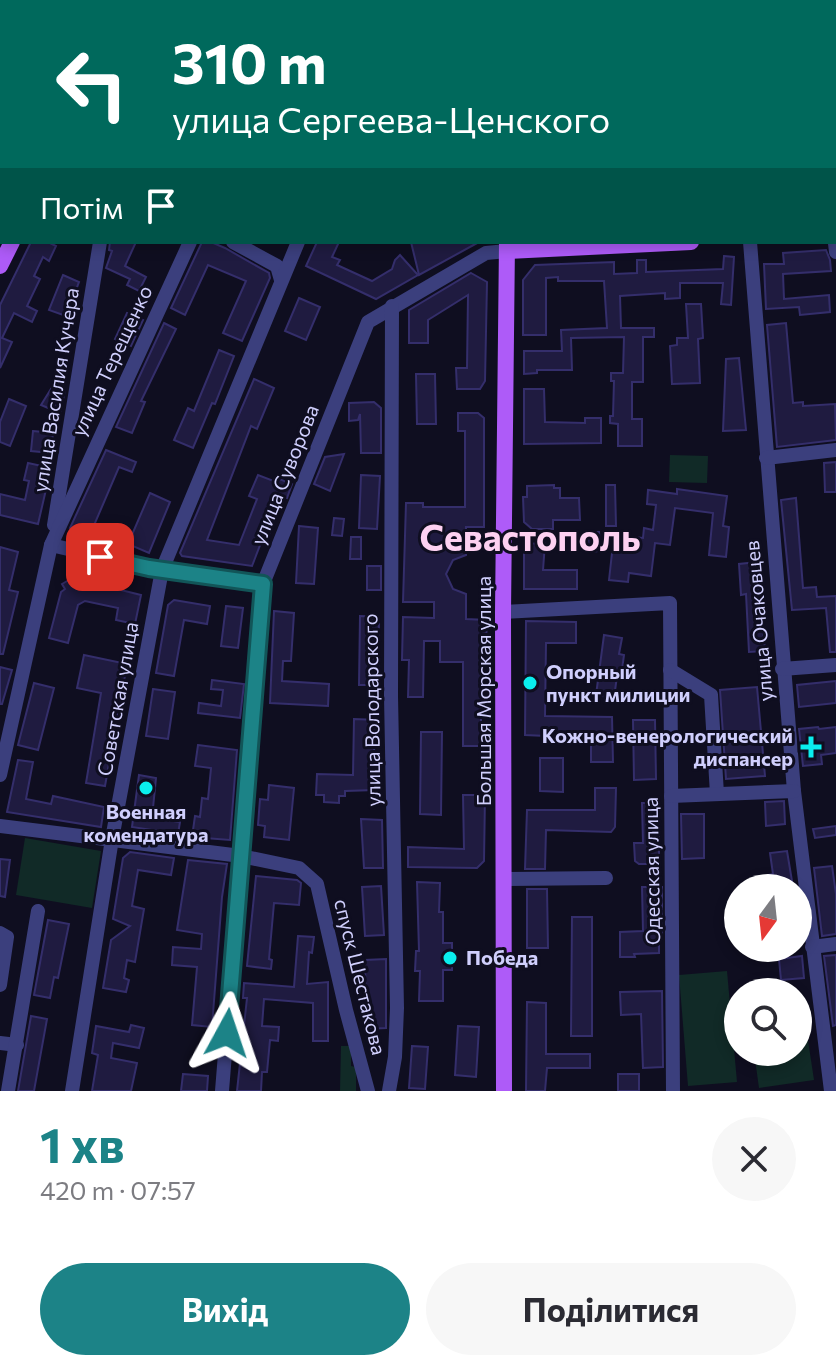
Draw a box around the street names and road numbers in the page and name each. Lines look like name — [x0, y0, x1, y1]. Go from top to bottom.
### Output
street label: улица Терещенко — [66, 281, 157, 440]
street label: улица Василия Кучера — [27, 286, 83, 494]
street label: улица Суворова — [245, 401, 323, 548]
street label: улица Очаковцев — [739, 540, 777, 703]
street label: Большая Морская улица — [471, 576, 495, 806]
street label: улица Володарского — [357, 613, 385, 807]
street label: Советская улица — [92, 620, 142, 778]
street label: Одесская улица — [638, 797, 664, 945]
street label: спуск Шестакова — [330, 896, 392, 1057]

